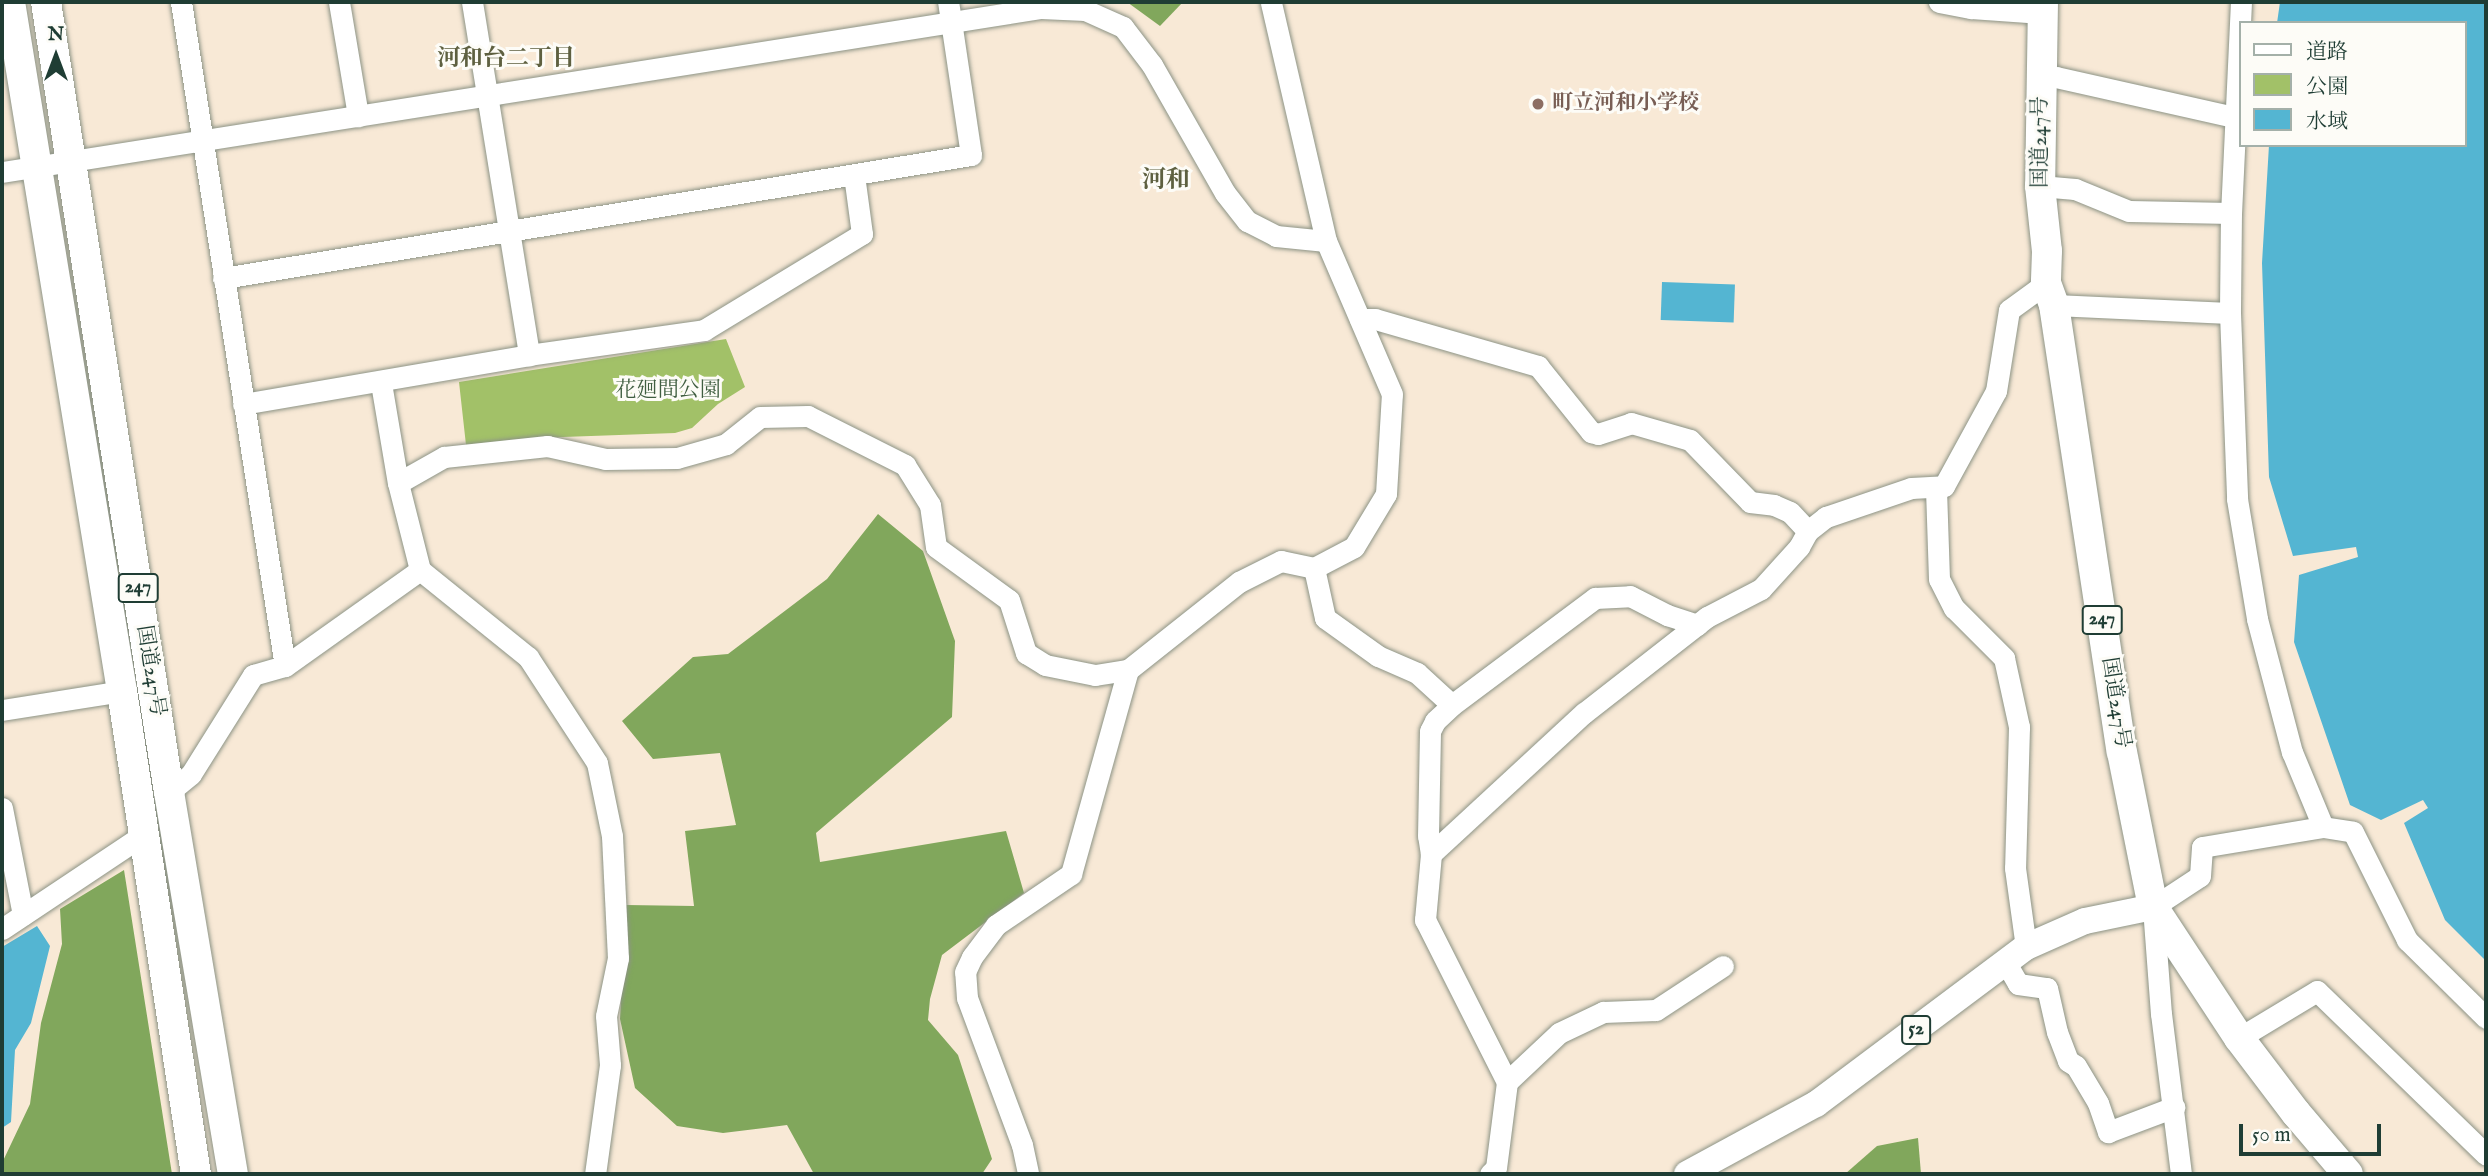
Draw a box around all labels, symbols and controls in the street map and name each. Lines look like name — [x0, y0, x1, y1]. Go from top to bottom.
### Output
north arrow — [21, 21, 91, 91]
legend — [2240, 21, 2467, 147]
text: N — [48, 23, 64, 47]
text: 道路 — [2306, 39, 2348, 66]
district label: 河和台二丁目 — [437, 45, 575, 73]
text: 公園 — [2306, 74, 2348, 101]
place label: 町立河和小学校 — [1552, 91, 1699, 117]
marker: 町立河和小学校 — [1530, 96, 1546, 112]
street label: 国道247号 — [2028, 96, 2054, 188]
text: 水域 — [2306, 109, 2348, 136]
district label: 河和 — [1142, 167, 1190, 195]
park label: 花廻間公園 — [616, 378, 720, 404]
road number: 247 — [117, 572, 159, 604]
road number: 247 — [2081, 604, 2123, 636]
street label: 国道247号 — [130, 623, 170, 719]
street label: 国道247号 — [2095, 655, 2135, 751]
road number: 52 — [1900, 1014, 1932, 1046]
scale bar — [2243, 1110, 2385, 1154]
text: 50 m — [2252, 1122, 2291, 1149]

